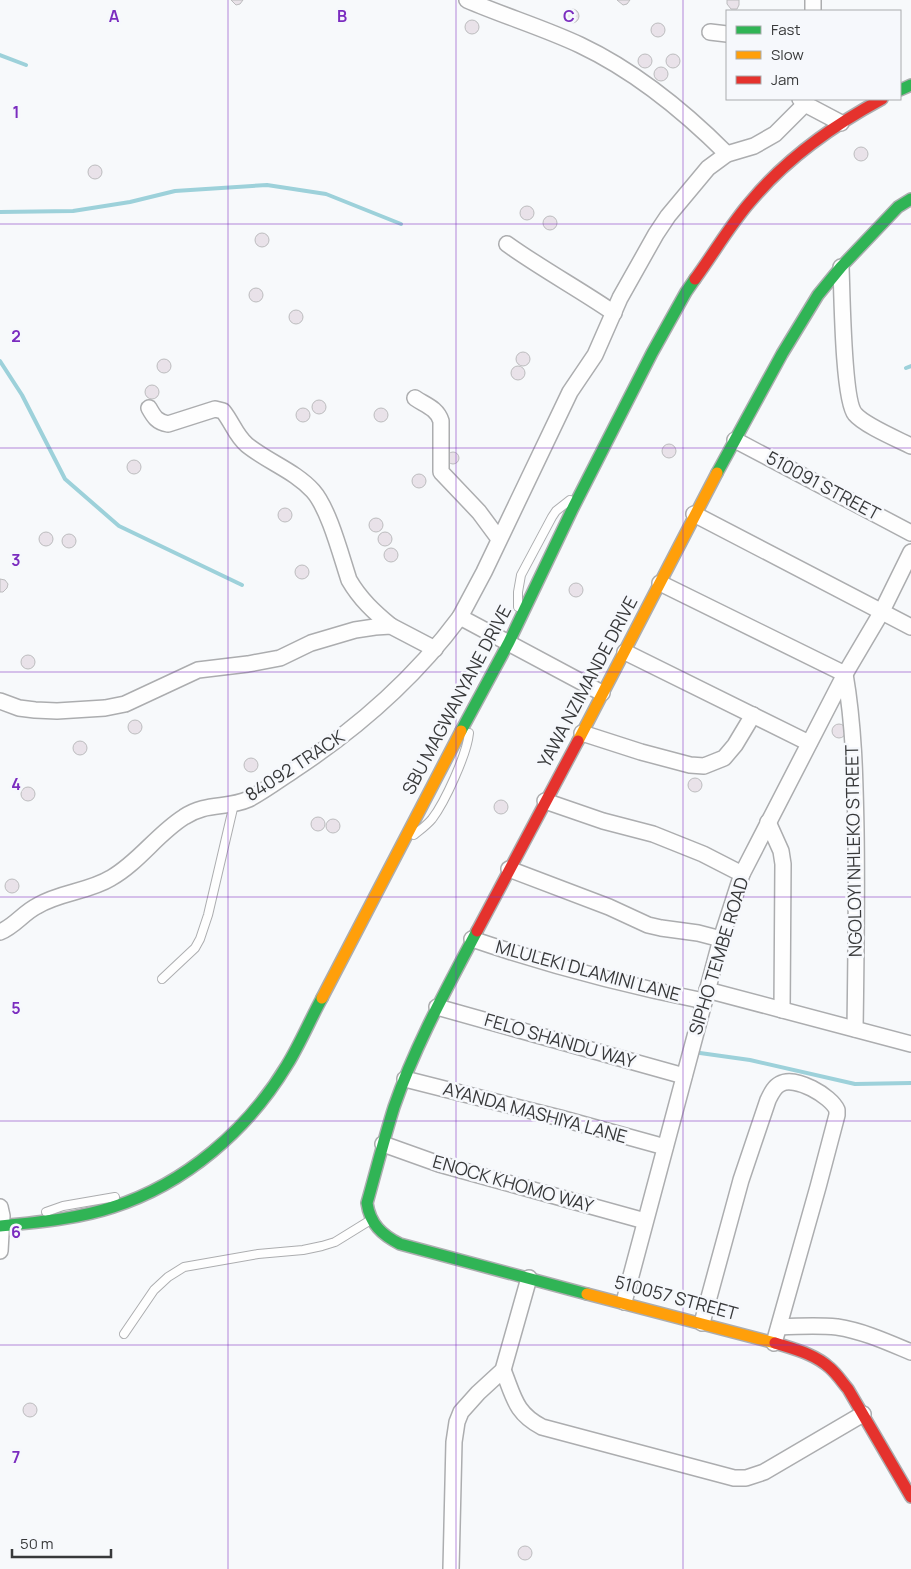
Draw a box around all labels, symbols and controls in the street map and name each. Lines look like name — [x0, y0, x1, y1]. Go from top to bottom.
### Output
text: A — [109, 5, 120, 27]
text: B — [337, 5, 347, 27]
text: C — [563, 5, 575, 27]
legend — [726, 10, 901, 100]
text: Fast — [771, 19, 800, 40]
text: Slow — [771, 44, 804, 65]
text: Jam — [771, 69, 799, 90]
text: 1 — [12, 101, 20, 123]
text: 2 — [11, 325, 21, 347]
street label: 510091 STREET — [762, 445, 885, 525]
text: 3 — [11, 549, 21, 571]
street label: YAWA NZIMANDE DRIVE — [532, 592, 642, 771]
street label: SBU MAGWANYANE DRIVE — [396, 601, 516, 798]
street label: 84092 TRACK — [240, 724, 349, 806]
street label: NGOLOYI NHLEKO STREET — [839, 745, 867, 957]
text: 4 — [11, 773, 21, 795]
street label: SIPHO TEMBE ROAD — [683, 874, 753, 1037]
street label: MLULEKI DLAMINI LANE — [493, 934, 683, 1006]
text: 5 — [11, 997, 21, 1019]
street label: FELO SHANDU WAY — [482, 1007, 640, 1073]
street label: AYANDA MASHIYA LANE — [441, 1076, 630, 1148]
street label: ENOCK KHOMO WAY — [430, 1149, 597, 1218]
text: 6 — [11, 1221, 21, 1243]
street label: 510057 STREET — [612, 1269, 741, 1325]
text: 7 — [12, 1446, 20, 1468]
scale bar — [12, 1526, 111, 1558]
text: 50 m — [20, 1533, 54, 1554]

